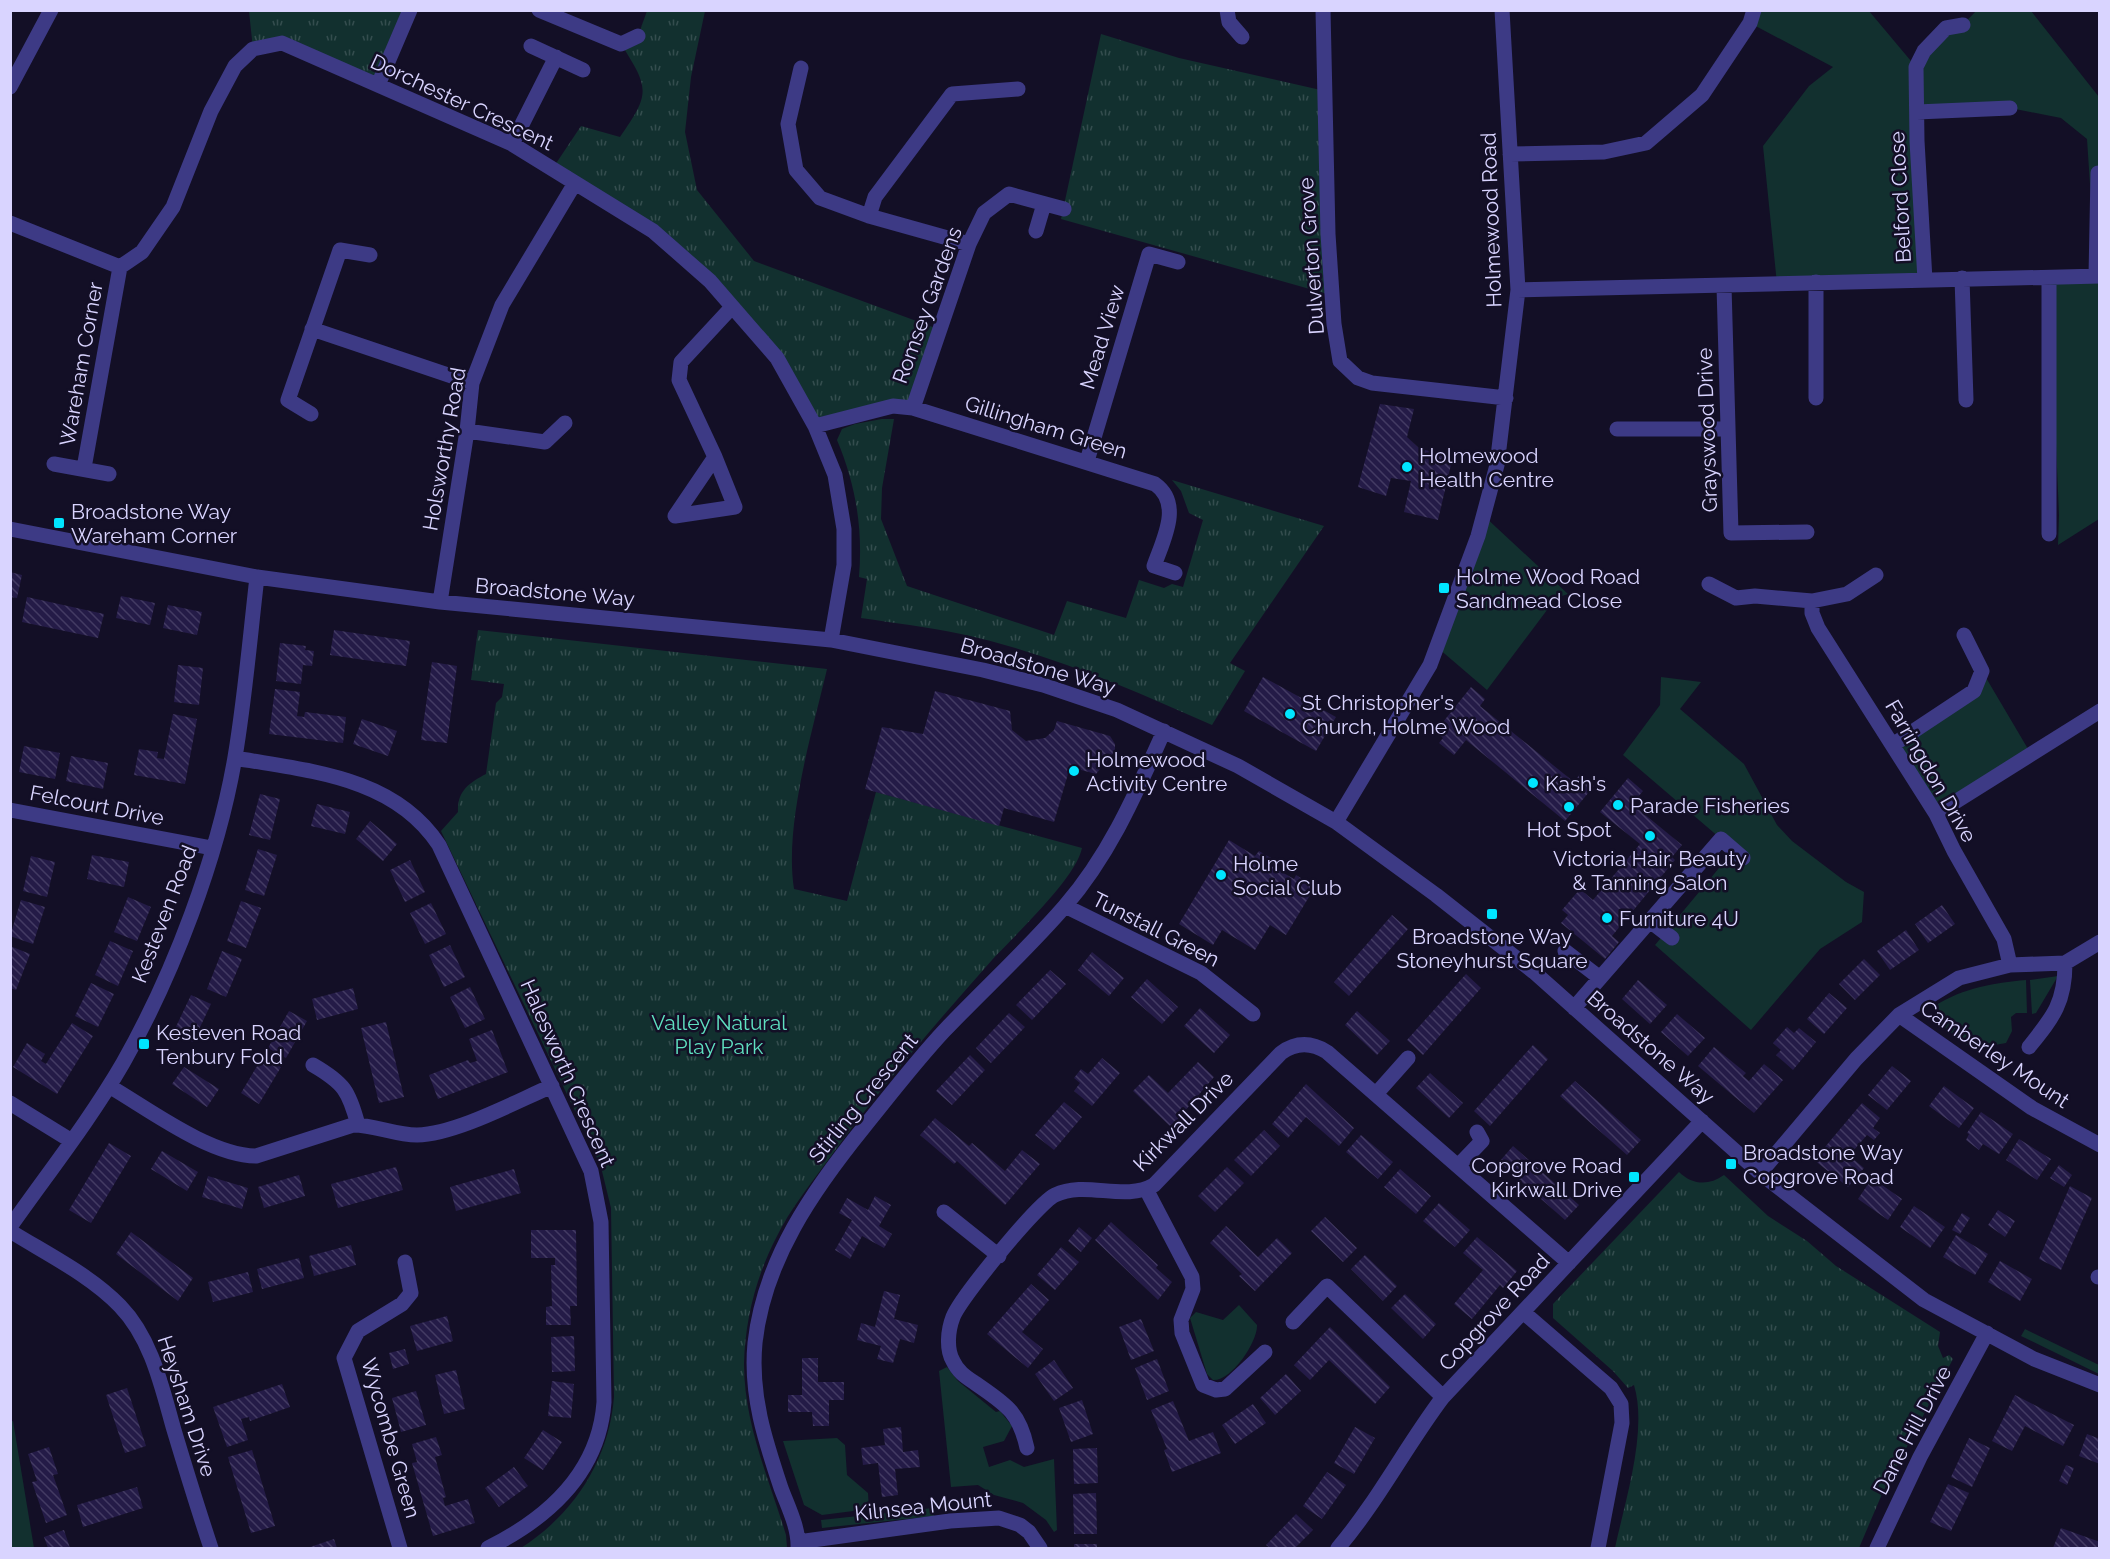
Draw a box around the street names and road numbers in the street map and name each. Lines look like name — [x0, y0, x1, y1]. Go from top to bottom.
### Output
street label: Dorchester Crescent — [367, 49, 557, 155]
street label: Belford Close — [1884, 131, 1916, 263]
street label: Holmewood Road — [1475, 132, 1507, 308]
street label: Dulverton Grove — [1293, 177, 1329, 335]
street label: Romsey Gardens — [887, 223, 967, 387]
street label: Wareham Corner — [54, 279, 108, 448]
street label: Mead View — [1074, 282, 1130, 392]
street label: Grayswood Drive — [1692, 347, 1722, 513]
street label: Holsworthy Road — [417, 365, 471, 533]
street label: Gillingham Green — [962, 390, 1130, 464]
street label: Broadstone Way — [474, 573, 636, 611]
street label: Broadstone Way — [958, 632, 1118, 700]
street label: Farringdon Drive — [1880, 695, 1982, 847]
street label: Felcourt Drive — [28, 780, 166, 830]
street label: Kesteven Road — [126, 842, 202, 986]
street label: Tunstall Green — [1088, 886, 1224, 972]
street label: Halesworth Crescent — [515, 975, 621, 1171]
street label: Broadstone Way — [1582, 985, 1720, 1109]
street label: Camberley Mount — [1916, 995, 2074, 1113]
street label: Stirling Crescent — [803, 1028, 923, 1168]
street label: Kirkwall Drive — [1128, 1066, 1238, 1176]
street label: Copgrove Road — [1433, 1248, 1555, 1376]
street label: Heysham Drive — [152, 1332, 222, 1480]
street label: Wycombe Green — [356, 1355, 426, 1521]
street label: Dane Hill Drive — [1867, 1361, 1957, 1499]
street label: Kilnsea Mount — [853, 1486, 993, 1526]

